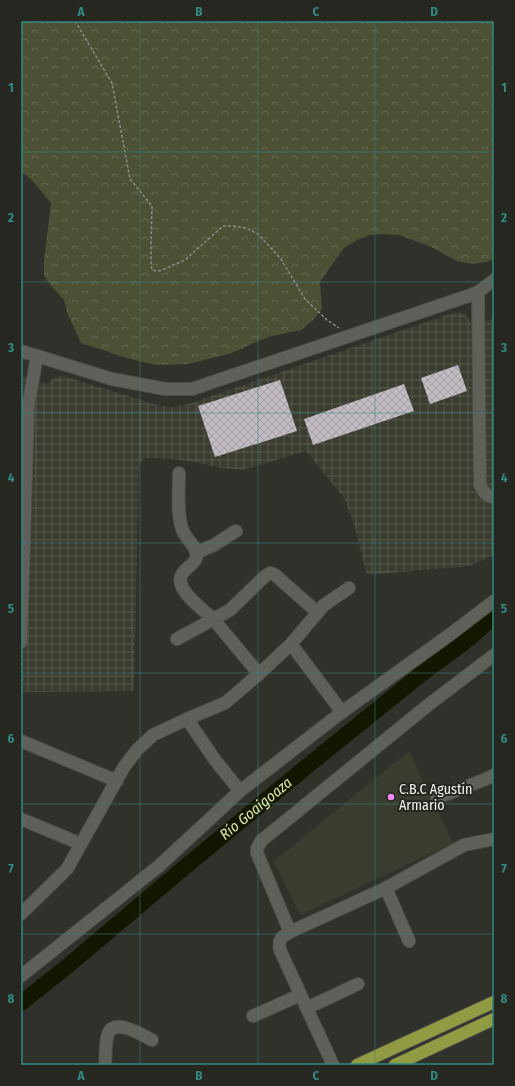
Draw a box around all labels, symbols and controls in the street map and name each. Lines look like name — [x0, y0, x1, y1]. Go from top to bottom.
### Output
text: A — [76, 4, 85, 19]
text: B — [195, 4, 203, 19]
text: C — [313, 4, 320, 19]
text: D — [430, 4, 438, 19]
text: 1 — [8, 80, 14, 95]
text: 1 — [501, 80, 507, 95]
text: 2 — [7, 210, 14, 225]
text: 2 — [500, 210, 507, 225]
text: 3 — [7, 340, 14, 355]
text: 3 — [500, 340, 507, 355]
text: 4 — [8, 470, 15, 485]
text: 4 — [501, 470, 508, 485]
text: 5 — [8, 601, 14, 616]
text: 5 — [501, 601, 507, 616]
text: 6 — [8, 731, 15, 746]
text: 6 — [501, 731, 508, 746]
water label: Río Goaigoaza — [216, 773, 296, 844]
place label: C.B.C Agustín Armario — [399, 781, 472, 814]
marker: C.B.C Agustín Armario — [386, 792, 396, 802]
text: 7 — [8, 861, 14, 876]
text: 7 — [501, 861, 507, 876]
text: 8 — [8, 991, 15, 1006]
text: 8 — [501, 991, 508, 1006]
text: A — [76, 1068, 85, 1083]
text: B — [195, 1068, 203, 1083]
text: C — [313, 1068, 320, 1083]
text: D — [430, 1068, 438, 1083]

